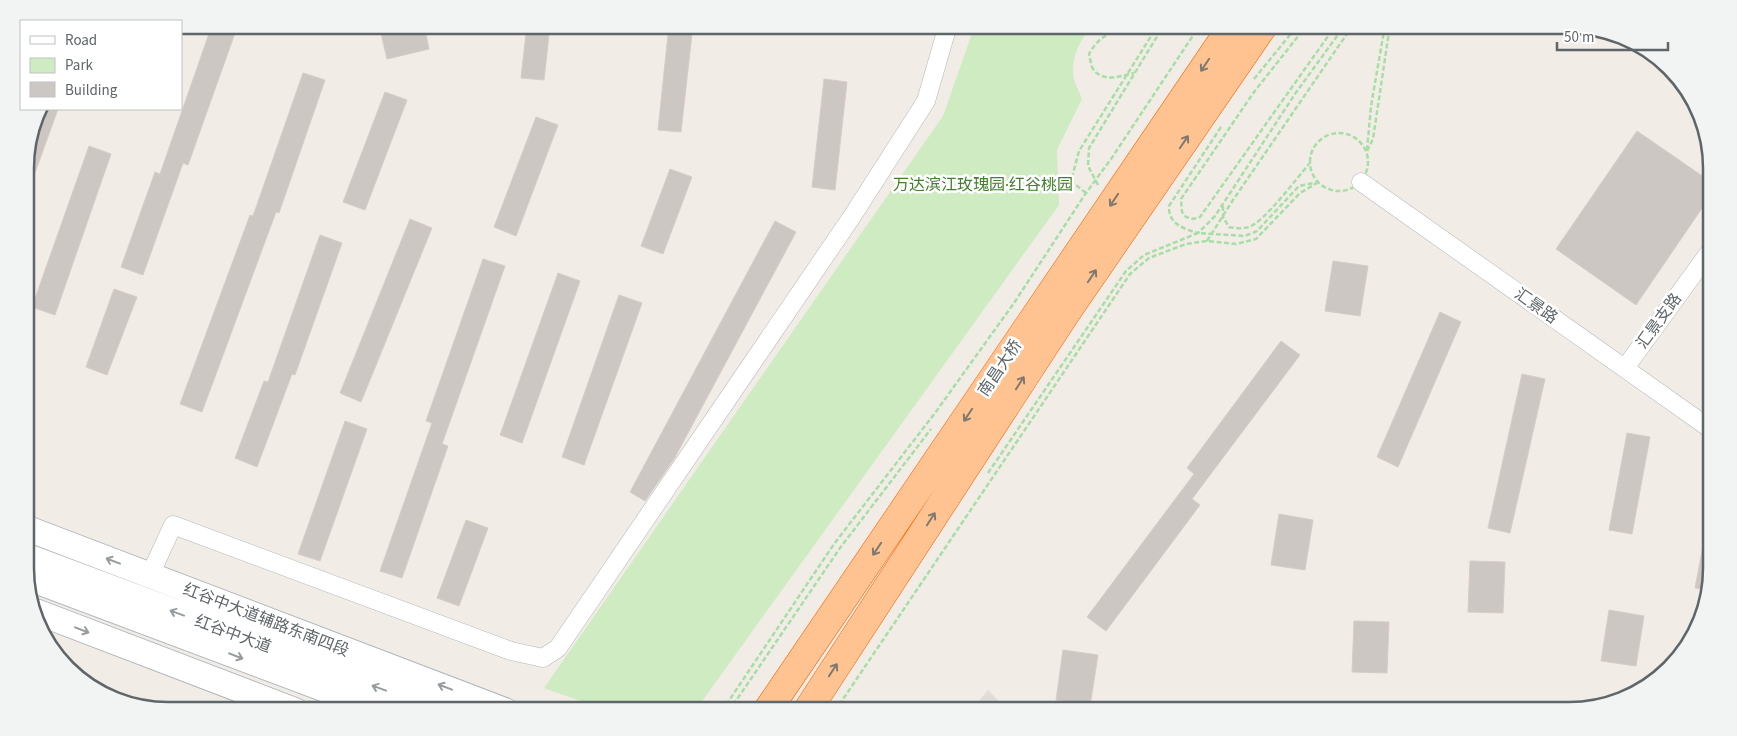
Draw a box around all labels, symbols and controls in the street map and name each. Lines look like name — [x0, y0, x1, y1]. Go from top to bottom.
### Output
legend — [20, 20, 182, 110]
scale bar — [1557, 20, 1668, 52]
text: 50 m — [1564, 27, 1594, 48]
text: Road — [65, 30, 97, 51]
text: Park — [65, 55, 94, 76]
one-way arrow — [1200, 58, 1210, 72]
text: Building — [65, 80, 118, 101]
one-way arrow — [1178, 135, 1189, 149]
park label: 万达滨江玫瑰园·红谷桃园 — [893, 174, 1073, 196]
one-way arrow — [1109, 193, 1119, 207]
one-way arrow — [1086, 269, 1097, 283]
street label: 汇景路 — [1510, 283, 1562, 329]
street label: 汇景支路 — [1631, 289, 1687, 353]
street label: 南昌大桥 — [973, 335, 1027, 401]
one-way arrow — [1015, 376, 1025, 390]
one-way arrow — [963, 408, 973, 422]
one-way arrow — [927, 513, 937, 527]
one-way arrow — [872, 542, 882, 556]
one-way arrow — [106, 556, 121, 565]
street label: 红谷中大道辅路东南四段 — [180, 580, 352, 660]
one-way arrow — [170, 608, 185, 617]
street label: 红谷中大道 — [192, 611, 274, 657]
one-way arrow — [74, 626, 89, 635]
one-way arrow — [227, 652, 243, 661]
one-way arrow — [828, 663, 838, 677]
one-way arrow — [437, 682, 453, 691]
one-way arrow — [371, 683, 387, 692]

